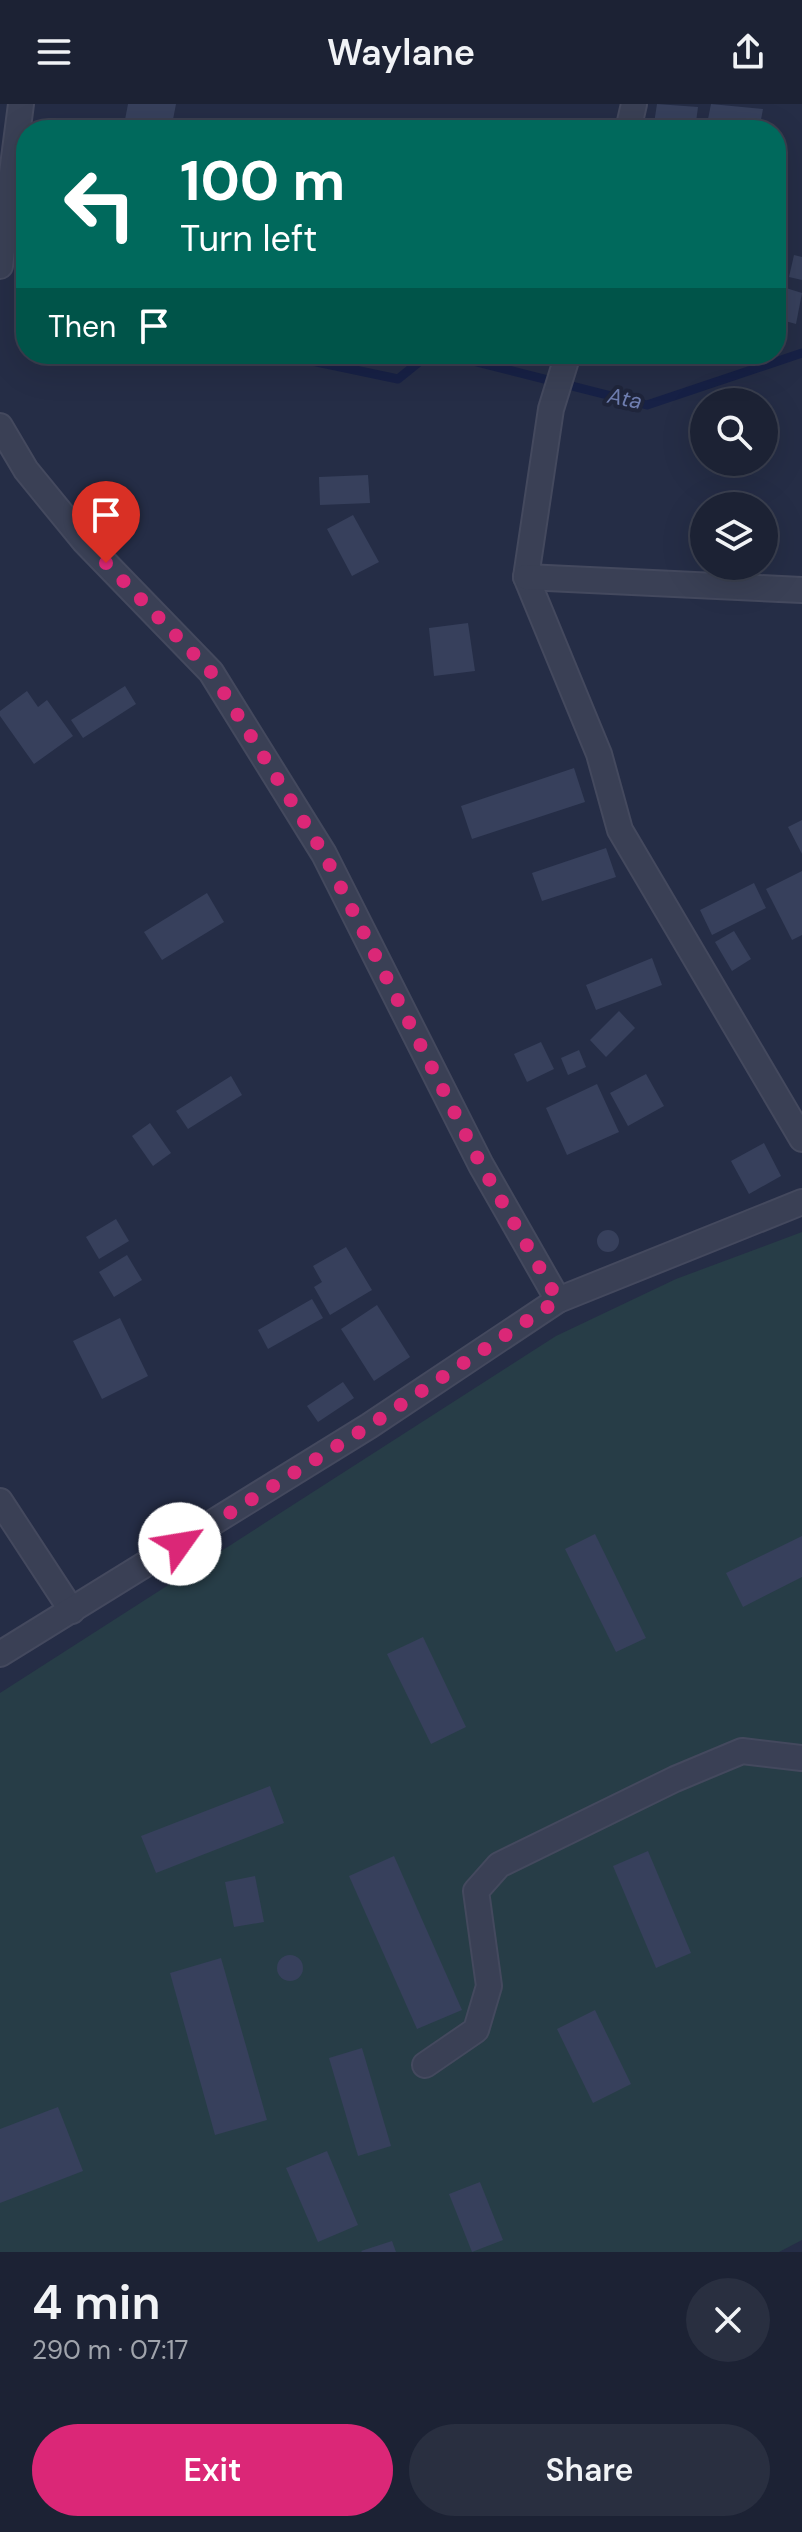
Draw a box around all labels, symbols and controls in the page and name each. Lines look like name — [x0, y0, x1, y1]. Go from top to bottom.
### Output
text: Waylane — [327, 29, 475, 76]
icon: menu — [32, 30, 76, 74]
icon: share — [726, 30, 770, 74]
text: 100 m — [180, 144, 345, 217]
icon: left — [48, 152, 152, 256]
text: Turn left — [180, 215, 317, 262]
icon: arrive — [132, 304, 176, 348]
text: Then — [48, 307, 116, 346]
water label: Ata — [604, 381, 645, 416]
map controls — [690, 388, 778, 580]
button: search — [690, 388, 778, 476]
pin — [72, 481, 140, 563]
button: layers — [690, 492, 778, 580]
icon: arrive — [84, 493, 128, 537]
position arrow — [138, 1502, 222, 1586]
text: 4 min — [32, 2271, 160, 2334]
button: close — [686, 2278, 770, 2362]
text: 290 m · 07:17 — [32, 2333, 188, 2367]
button: Exit — [32, 2424, 393, 2516]
button: Share — [409, 2424, 770, 2516]

